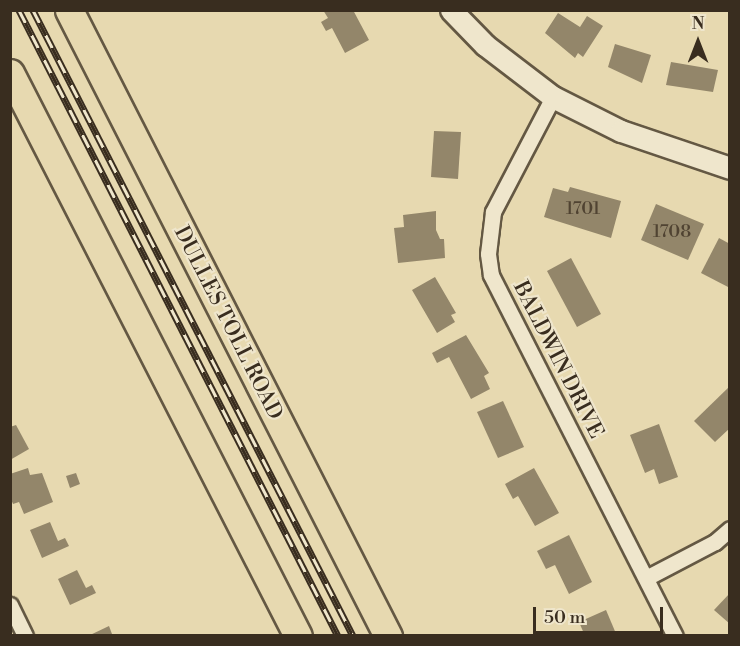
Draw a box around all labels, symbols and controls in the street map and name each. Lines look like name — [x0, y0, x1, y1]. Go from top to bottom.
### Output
north arrow — [668, 12, 728, 72]
text: N — [692, 14, 704, 34]
house number: 1701 — [566, 198, 600, 220]
house number: 1708 — [653, 221, 691, 243]
street label: DULLES TOLL ROAD — [168, 222, 288, 424]
street label: BALDWIN DRIVE — [507, 277, 609, 443]
scale bar — [536, 595, 666, 633]
text: 50 m — [544, 606, 585, 629]

